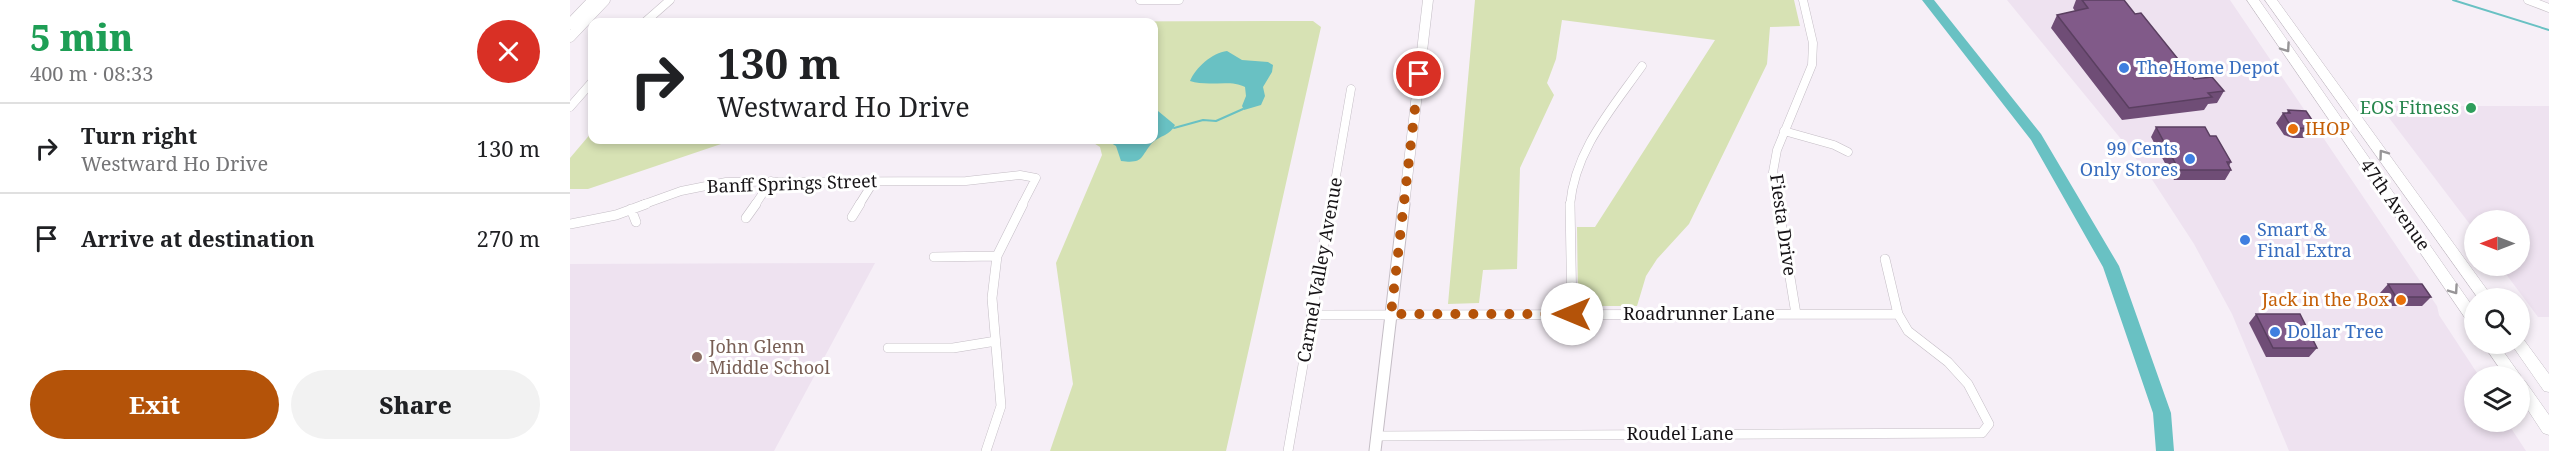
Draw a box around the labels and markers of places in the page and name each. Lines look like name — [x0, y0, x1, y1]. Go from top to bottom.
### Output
pin — [1393, 48, 1444, 99]
place label: The Home Depot — [2136, 55, 2279, 79]
marker: The Home Depot — [2117, 61, 2131, 75]
place label: EOS Fitness — [2360, 95, 2459, 119]
marker: EOS Fitness — [2464, 101, 2478, 115]
place label: IHOP — [2305, 116, 2350, 140]
marker: IHOP — [2286, 122, 2300, 136]
place label: 99 Cents Only Stores — [2080, 136, 2178, 181]
marker: 99 Cents Only Stores — [2183, 152, 2197, 166]
place label: Smart & Final Extra — [2257, 217, 2352, 262]
marker: Smart & Final Extra — [2238, 233, 2252, 247]
place label: Jack in the Box — [2261, 287, 2390, 311]
marker: Jack in the Box — [2394, 293, 2408, 307]
place label: Dollar Tree — [2287, 319, 2384, 343]
marker: Dollar Tree — [2268, 325, 2282, 339]
place label: John Glenn Middle School — [708, 334, 830, 379]
marker: John Glenn Middle School — [690, 350, 704, 364]

